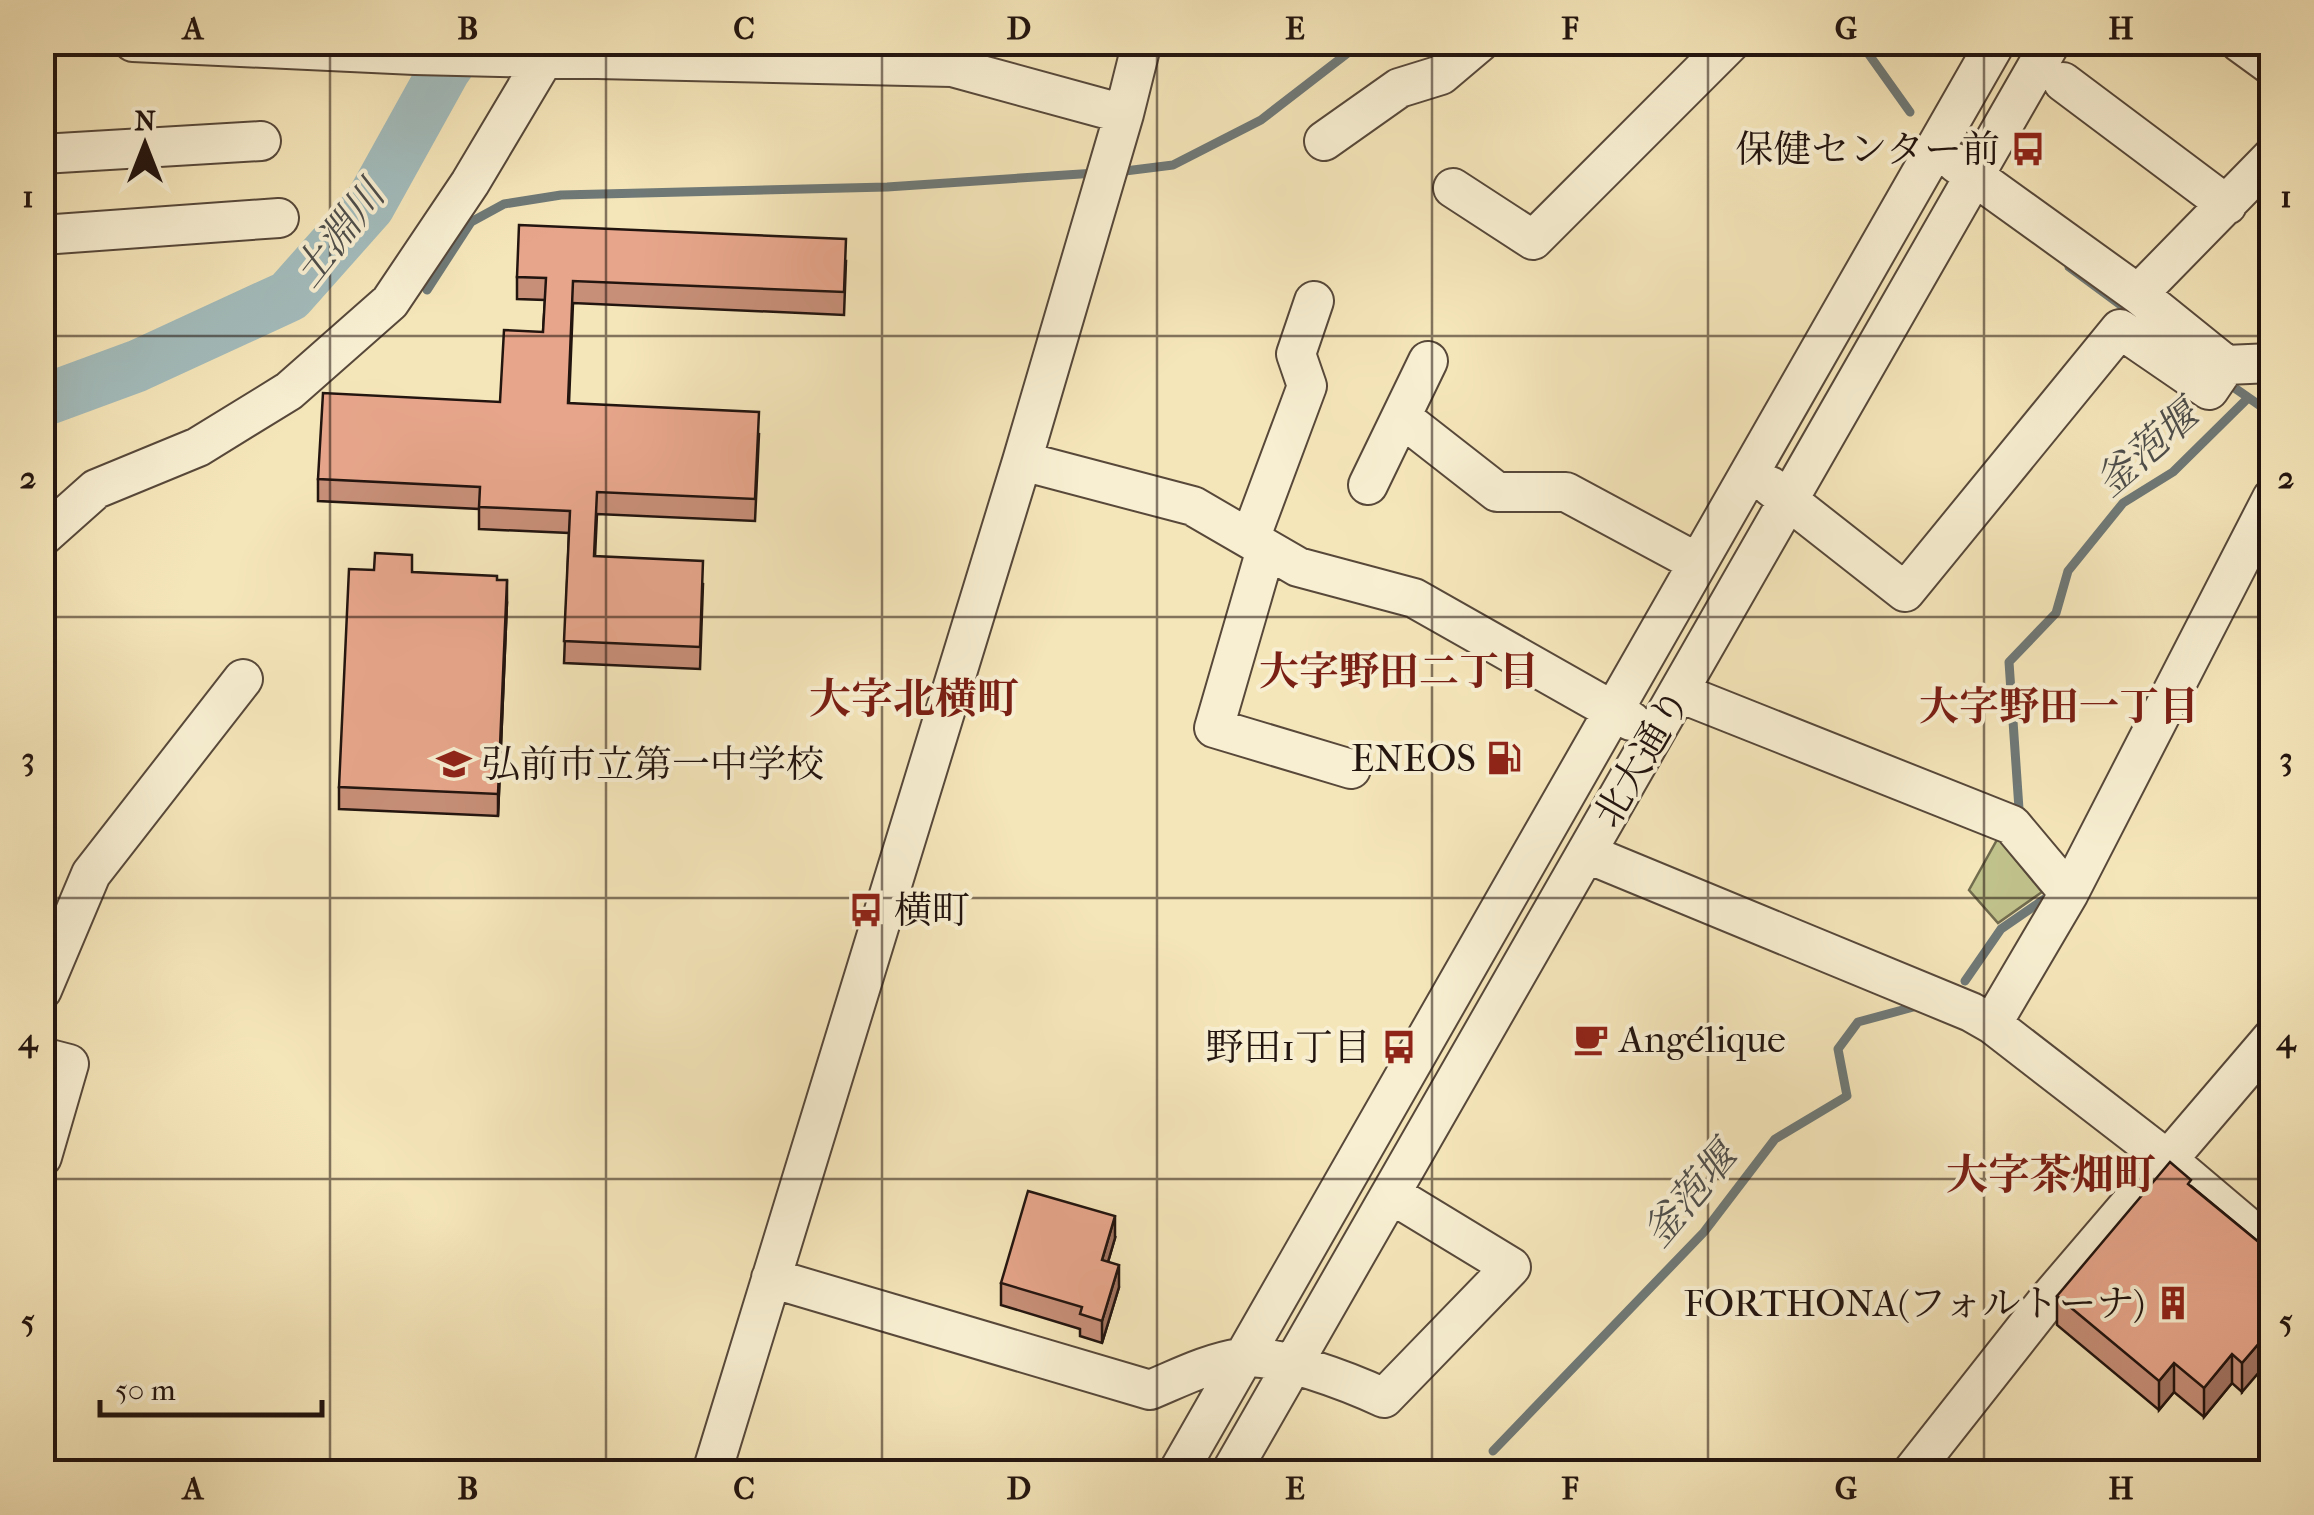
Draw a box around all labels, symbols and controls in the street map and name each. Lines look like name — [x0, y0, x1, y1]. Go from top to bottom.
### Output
text: A — [181, 10, 205, 47]
text: B — [458, 10, 478, 47]
text: C — [733, 10, 755, 47]
text: D — [1007, 10, 1031, 47]
text: E — [1285, 10, 1305, 47]
text: F — [1561, 10, 1579, 47]
text: G — [1835, 10, 1858, 47]
text: H — [2108, 10, 2134, 47]
north arrow — [95, 95, 195, 195]
text: N — [134, 104, 156, 137]
place label: 保健センター前 — [1736, 127, 2000, 172]
bus stop icon: 保健センター前 — [2009, 130, 2047, 168]
water label: 土淵川 — [284, 169, 397, 295]
text: 1 — [22, 178, 34, 215]
text: 1 — [2280, 178, 2292, 215]
water label: 釜萢堰 — [2087, 388, 2212, 506]
text: 2 — [20, 459, 36, 496]
text: 2 — [2278, 459, 2294, 496]
district label: 大字野田二丁目 — [1259, 649, 1539, 695]
district label: 大字北横町 — [809, 675, 1019, 724]
street label: 北大通り — [1585, 681, 1699, 835]
district label: 大字野田一丁目 — [1919, 684, 2199, 730]
place label: ENEOS — [1351, 736, 1476, 781]
fuel station icon: ENEOS — [1485, 739, 1523, 777]
text: 3 — [21, 740, 35, 777]
text: 3 — [2279, 740, 2293, 777]
place label: 弘前市立第一中学校 — [482, 742, 824, 787]
school or university icon: 弘前市立第一中学校 — [435, 745, 473, 783]
place label: 横町 — [894, 888, 970, 933]
bus stop icon: 横町 — [847, 891, 885, 929]
place label: Angélique — [1617, 1017, 1786, 1062]
cafe icon: Angélique — [1572, 1020, 1610, 1058]
text: 4 — [18, 1021, 40, 1059]
text: 4 — [2276, 1021, 2298, 1059]
place label: 野田1丁目 — [1205, 1025, 1371, 1070]
bus stop icon: 野田1丁目 — [1380, 1028, 1418, 1066]
water label: 釜萢堰 — [1634, 1130, 1750, 1256]
district label: 大字茶畑町 — [1946, 1151, 2156, 1200]
place label: FORTHONA(フォルトーナ) — [1684, 1281, 2145, 1326]
building icon: FORTHONA(フォルトーナ) — [2154, 1284, 2192, 1322]
text: 5 — [21, 1302, 35, 1339]
text: 5 — [2279, 1302, 2293, 1339]
scale bar — [100, 1355, 322, 1417]
text: 50 m — [115, 1373, 176, 1408]
text: A — [181, 1470, 205, 1507]
text: B — [458, 1470, 478, 1507]
text: C — [733, 1470, 755, 1507]
text: D — [1007, 1470, 1031, 1507]
text: E — [1285, 1470, 1305, 1507]
text: F — [1561, 1470, 1579, 1507]
text: G — [1835, 1470, 1858, 1507]
text: H — [2108, 1470, 2134, 1507]

